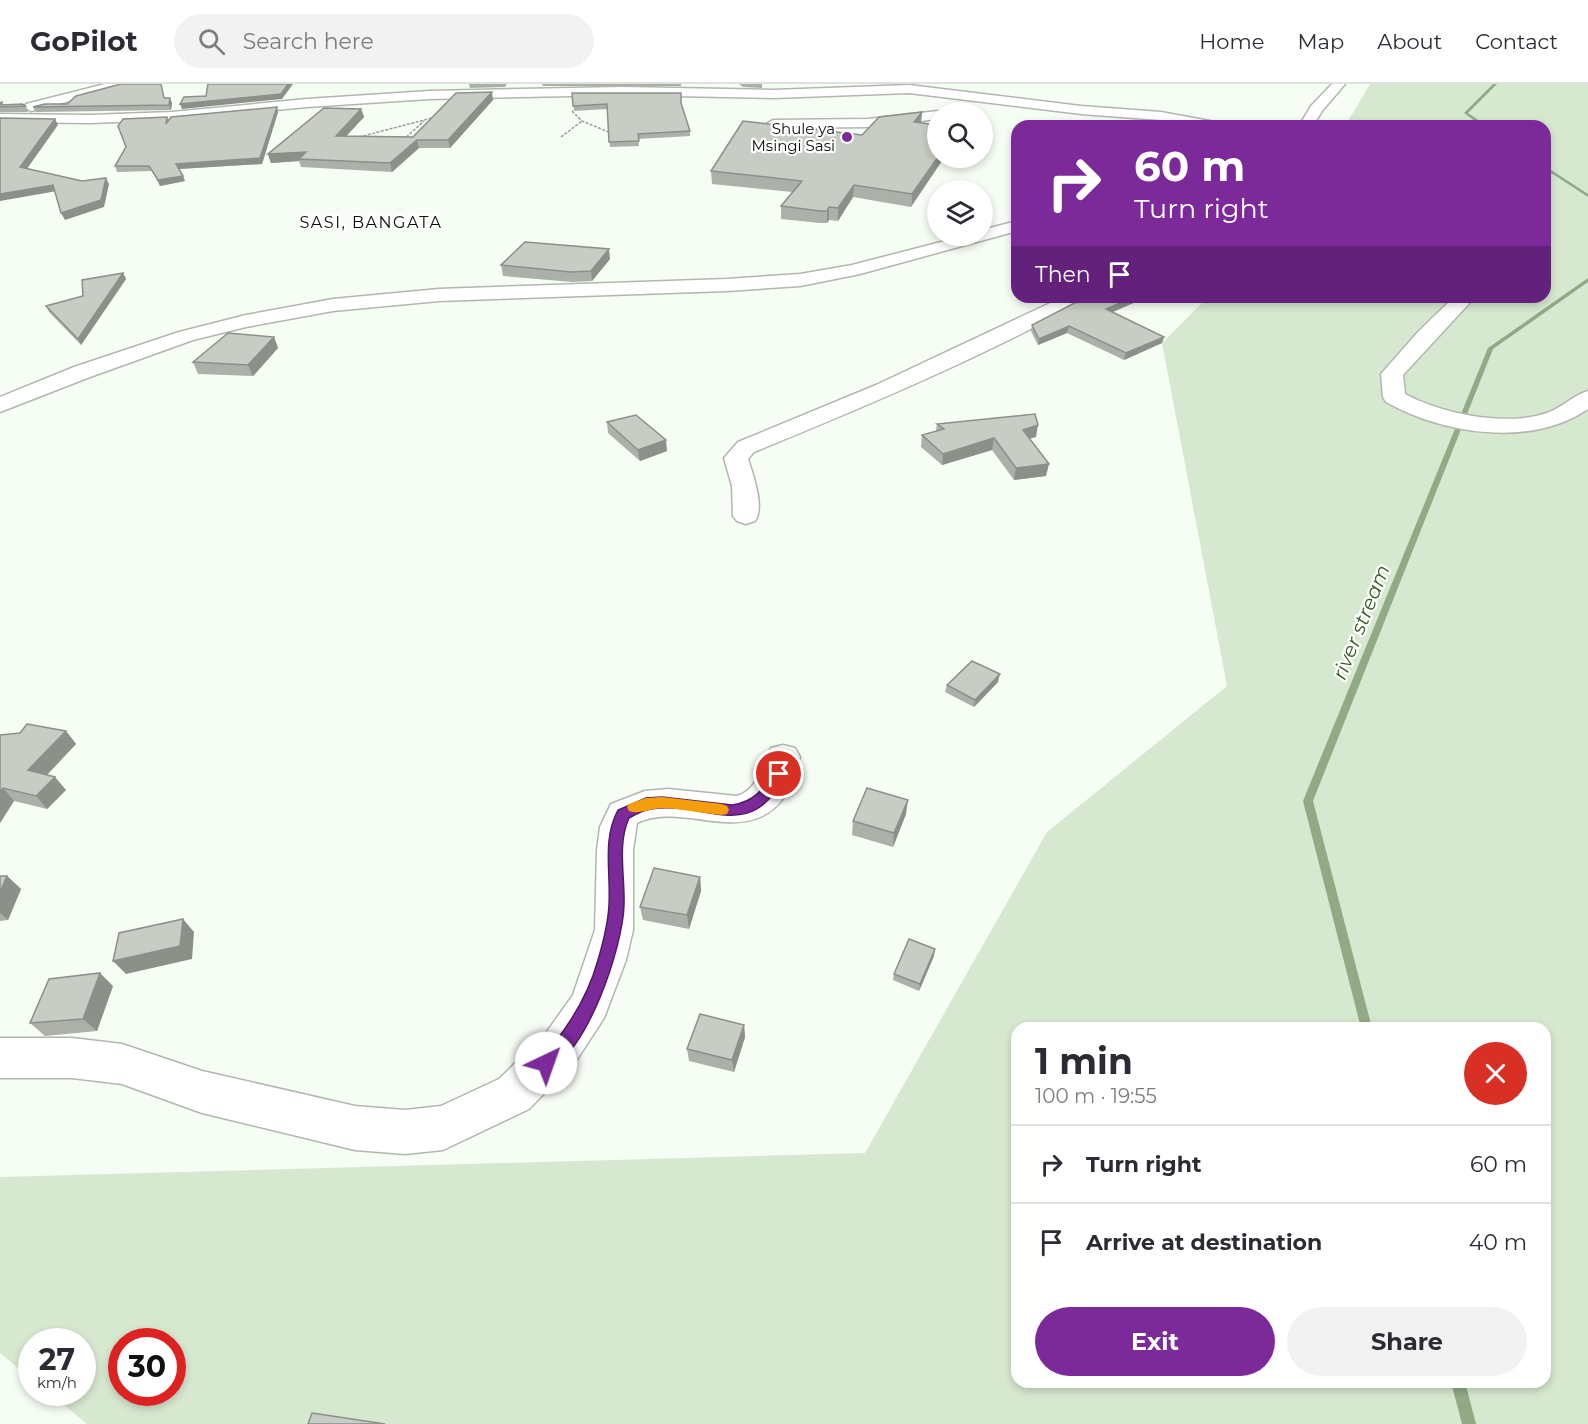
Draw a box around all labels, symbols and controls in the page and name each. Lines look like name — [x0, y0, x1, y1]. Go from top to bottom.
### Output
search box — [174, 14, 594, 68]
text: GoPilot — [30, 24, 138, 58]
icon: search — [195, 25, 228, 58]
text: Search here — [243, 28, 374, 55]
text: Home — [1199, 29, 1264, 54]
text: Map — [1297, 29, 1344, 54]
text: About — [1377, 29, 1442, 54]
text: Contact — [1475, 29, 1558, 54]
map controls — [927, 102, 993, 246]
button: search — [927, 102, 993, 168]
place label: Shule ya Msingi Sasi — [752, 119, 835, 155]
marker: Shule ya Msingi Sasi — [840, 130, 854, 144]
text: 60 m — [1134, 140, 1245, 192]
icon: right — [1035, 144, 1113, 222]
button: layers — [927, 180, 993, 246]
text: Turn right — [1134, 192, 1269, 225]
district label: SASI, BANGATA — [300, 213, 442, 232]
icon: arrive — [1103, 258, 1136, 291]
text: Then — [1035, 261, 1091, 288]
water label: river stream — [1327, 561, 1395, 683]
pin — [753, 748, 804, 799]
icon: arrive — [762, 757, 795, 790]
position arrow — [514, 1031, 578, 1095]
text: 1 min — [1035, 1039, 1133, 1083]
button: close — [1464, 1042, 1527, 1105]
text: 100 m · 19:55 — [1035, 1084, 1157, 1108]
icon: right — [1035, 1148, 1068, 1181]
text: Turn right — [1086, 1151, 1201, 1178]
text: 60 m — [1470, 1151, 1527, 1178]
icon: arrive — [1035, 1226, 1068, 1259]
text: Arrive at destination — [1086, 1229, 1322, 1256]
text: 40 m — [1469, 1229, 1527, 1256]
button: Exit — [1035, 1307, 1275, 1376]
button: Share — [1287, 1307, 1527, 1376]
speed limit sign: 30 — [108, 1328, 186, 1406]
text: 27 — [39, 1341, 75, 1378]
text: km/h — [37, 1373, 77, 1392]

